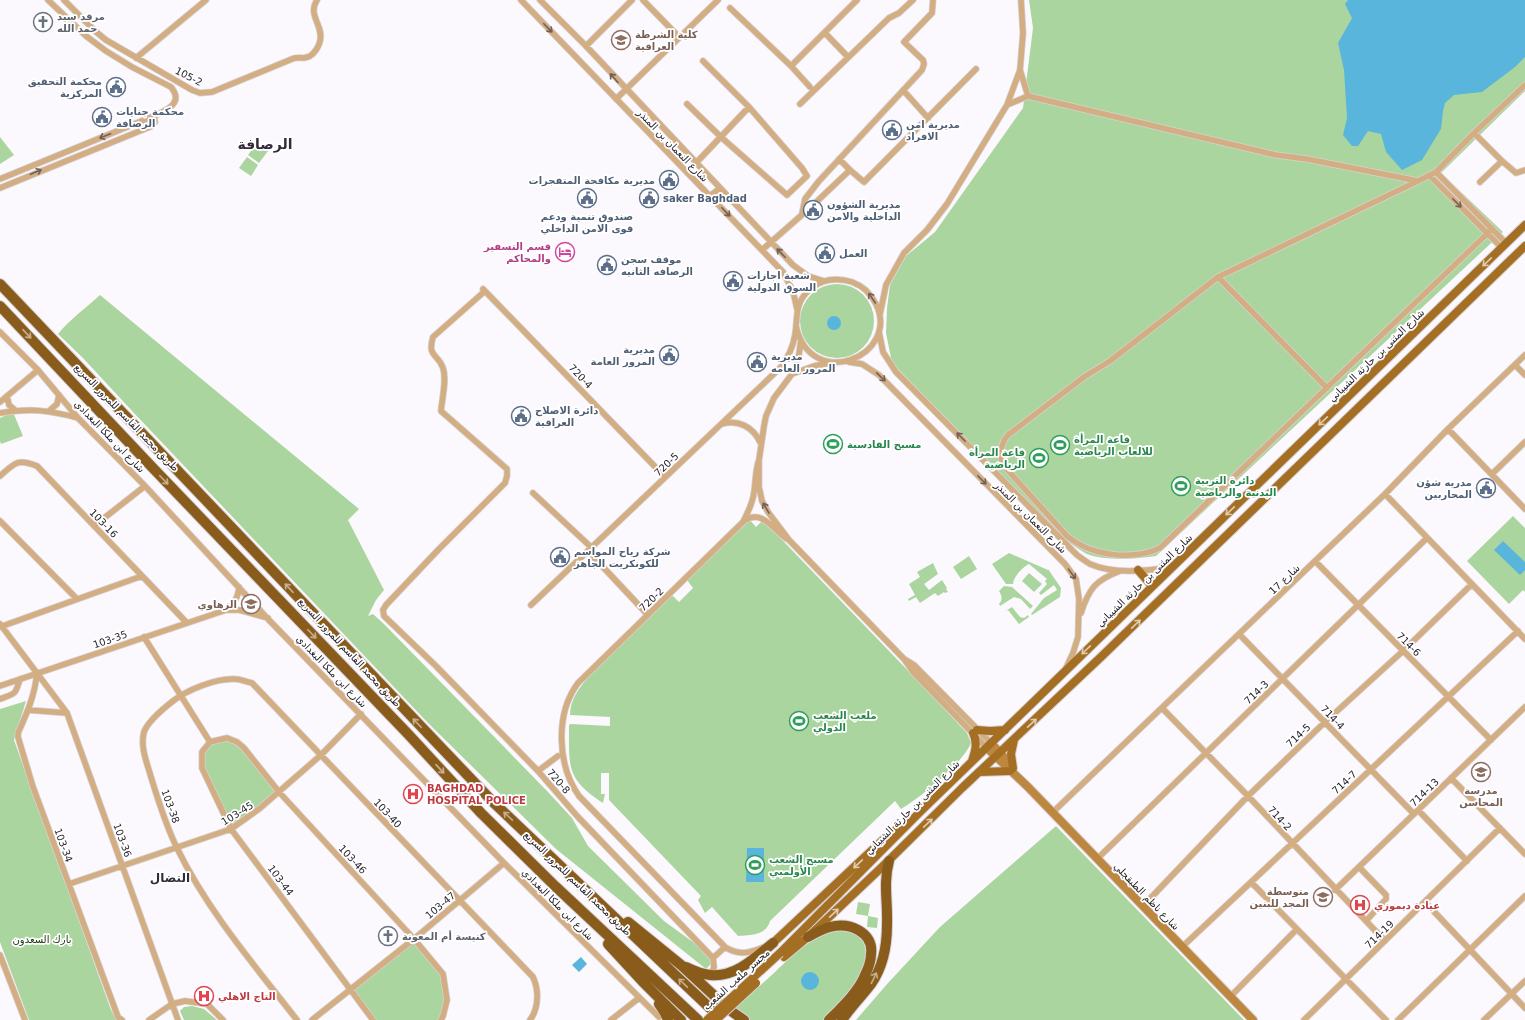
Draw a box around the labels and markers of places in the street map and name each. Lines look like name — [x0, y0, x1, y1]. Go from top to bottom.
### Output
church icon: مرقد سيد حمد الله — [32, 11, 54, 33]
place label: مرقد سيد حمد الله — [57, 11, 105, 34]
school or university icon: كلية الشرطة العراقية — [610, 29, 632, 51]
place label: كلية الشرطة العراقية — [635, 29, 698, 53]
place label: محكمة التحقيق المركزية — [28, 76, 102, 100]
public building icon: محكمة التحقيق المركزية — [105, 76, 127, 98]
public building icon: محكمة جنايات الرصافة — [91, 106, 113, 128]
place label: محكمة جنايات الرصافة — [116, 106, 184, 130]
public building icon: مديرية امن الافراد — [881, 119, 903, 141]
place label: مديرية امن الافراد — [906, 119, 960, 143]
public building icon: مديرية مكافحة المتفجرات — [658, 169, 680, 191]
place label: مديرية مكافحة المتفجرات — [529, 175, 655, 187]
public building icon: صندوق تنمية ودعم قوى الامن الداخلي — [576, 187, 598, 209]
public building icon: saker Baghdad — [638, 187, 660, 209]
place label: saker Baghdad — [663, 193, 747, 204]
public building icon: مديرية الشؤون الداخلية والامن — [802, 199, 824, 221]
place label: مديرية الشؤون الداخلية والامن — [827, 199, 901, 223]
place label: صندوق تنمية ودعم قوى الامن الداخلي — [541, 211, 633, 235]
place label: قسم التسفير والمحاكم — [483, 241, 551, 265]
hotel icon: قسم التسفير والمحاكم — [554, 241, 576, 263]
public building icon: العمل — [814, 242, 836, 264]
place label: العمل — [839, 248, 867, 259]
public building icon: موقف سجن الرصافه الثانيه — [596, 254, 618, 276]
place label: موقف سجن الرصافه الثانيه — [621, 254, 693, 278]
public building icon: شعبة اجازات السوق الدولية — [722, 270, 744, 292]
place label: شعبة اجازات السوق الدولية — [747, 270, 816, 294]
place label: مديرية المرور العامة — [591, 344, 655, 368]
public building icon: مديرية المرور العامة — [658, 344, 680, 366]
public building icon: مديرية المرور العامه — [746, 351, 768, 373]
place label: مديرية المرور العامه — [771, 351, 835, 375]
public building icon: دائرة الاصلاح العراقية — [510, 405, 532, 427]
place label: دائرة الاصلاح العراقية — [535, 405, 598, 429]
sports icon: مسبح القادسية — [822, 433, 844, 455]
place label: قاعة المرأة للالعاب الرياضية — [1074, 433, 1153, 458]
sports icon: قاعة المرأة للالعاب الرياضية — [1049, 434, 1071, 456]
place label: مسبح القادسية — [847, 439, 921, 451]
place label: قاعة المرأة الرياضية — [969, 446, 1025, 471]
sports icon: قاعة المرأة الرياضية — [1028, 447, 1050, 469]
sports icon: دائرة التربية البدنية والرياضية — [1170, 475, 1192, 497]
place label: دائرة التربية البدنية والرياضية — [1195, 475, 1276, 499]
place label: مدريه شؤن المحاربين — [1416, 477, 1472, 501]
public building icon: مدريه شؤن المحاربين — [1475, 477, 1497, 499]
public building icon: شركة رياح المواسم للكونكريت الجاهز — [549, 546, 571, 568]
place label: شركة رياح المواسم للكونكريت الجاهز — [573, 546, 671, 570]
school or university icon: الزهاوي — [240, 593, 262, 615]
place label: الزهاوي — [198, 599, 237, 611]
sports icon: ملعب الشعب الدولي — [788, 710, 810, 732]
place label: ملعب الشعب الدولي — [813, 710, 877, 734]
school or university icon: مدرسة المحاسن — [1470, 761, 1492, 783]
hospital icon: BAGHDAD HOSPITAL POLICE — [402, 783, 424, 805]
place label: BAGHDAD HOSPITAL POLICE — [427, 783, 526, 806]
place label: مدرسة المحاسن — [1459, 785, 1503, 809]
sports icon: مسبح الشعب الأولمبي — [744, 854, 766, 876]
place label: مسبح الشعب الأولمبي — [769, 854, 834, 878]
place label: متوسطة المجد للبنين — [1250, 886, 1309, 910]
school or university icon: متوسطة المجد للبنين — [1312, 886, 1334, 908]
hospital icon: عيادة ديموزي — [1349, 894, 1371, 916]
place label: عيادة ديموزي — [1374, 900, 1440, 912]
church icon: كنيسة أم المعونة — [377, 925, 399, 947]
place label: كنيسة أم المعونة — [402, 930, 486, 943]
hospital icon: التاج الاهلي — [193, 985, 215, 1007]
place label: التاج الاهلي — [218, 991, 276, 1003]

